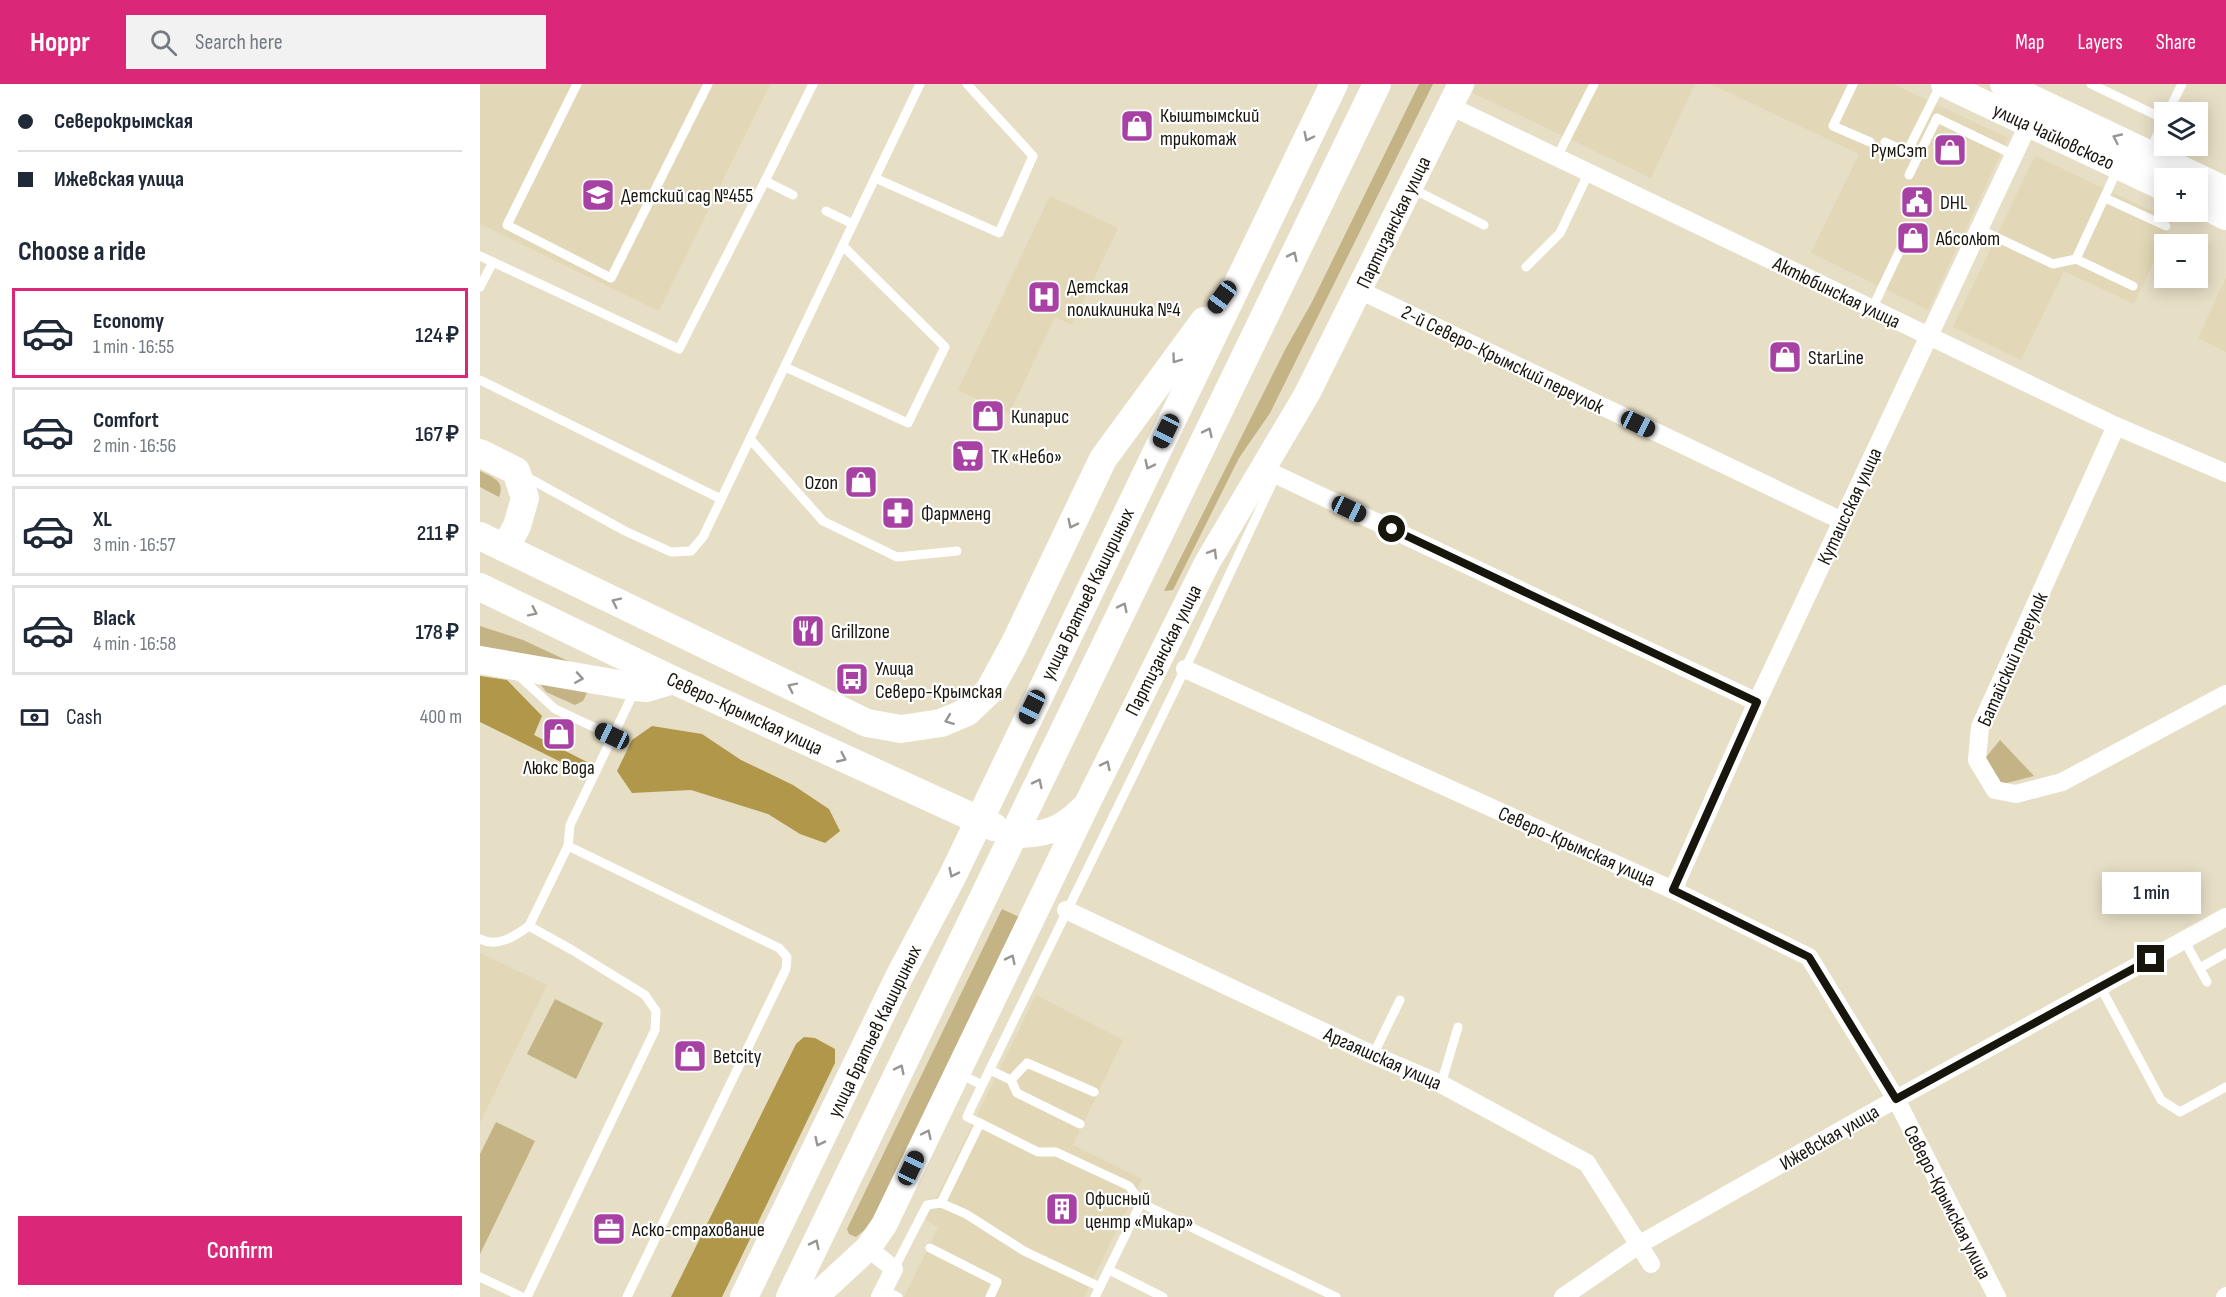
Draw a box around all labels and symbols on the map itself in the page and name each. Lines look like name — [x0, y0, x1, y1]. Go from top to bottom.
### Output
street label: улица Чайковского — [1989, 98, 2118, 176]
place label: Кыштымский трикотаж — [1160, 104, 1259, 151]
shop icon: Кыштымский трикотаж — [1119, 108, 1155, 144]
one-way arrow — [1304, 130, 1316, 141]
shop icon: РумСэт — [1932, 132, 1968, 168]
one-way arrow — [2112, 133, 2123, 145]
place label: РумСэт — [1871, 139, 1927, 163]
street label: Партизанская улица — [1352, 153, 1436, 292]
school or university icon: Детский сад №455 — [580, 177, 616, 213]
place label: Детский сад №455 — [621, 184, 753, 208]
public building icon: DHL — [1899, 184, 1935, 220]
place label: DHL — [1940, 191, 1968, 215]
shop icon: Абсолют — [1895, 220, 1931, 256]
place label: Абсолют — [1935, 227, 2000, 251]
street label: Актюбинская улица — [1768, 251, 1904, 334]
one-way arrow — [1286, 252, 1298, 263]
place label: Детская поликлиника №4 — [1067, 275, 1181, 322]
car — [1204, 277, 1240, 317]
hospital icon: Детская поликлиника №4 — [1026, 279, 1062, 315]
street label: 2-й Северо-Крымский переулок — [1397, 300, 1608, 420]
shop icon: StarLine — [1767, 339, 1803, 375]
place label: StarLine — [1808, 346, 1864, 370]
one-way arrow — [1172, 353, 1183, 364]
shop icon: Кипарис — [970, 398, 1006, 434]
place label: Кипарис — [1011, 405, 1069, 429]
car — [1618, 408, 1658, 440]
car — [1150, 411, 1182, 451]
one-way arrow — [1201, 427, 1213, 438]
supermarket icon: ТК «Небо» — [950, 438, 986, 474]
street label: Кутаисская улица — [1812, 444, 1887, 569]
place label: ТК «Небо» — [991, 445, 1062, 469]
one-way arrow — [1145, 459, 1157, 470]
shop icon: Ozon — [843, 464, 879, 500]
place label: Ozon — [804, 471, 838, 495]
car — [1329, 493, 1369, 525]
pharmacy icon: Фармленд — [880, 495, 916, 531]
place label: Фармленд — [921, 502, 991, 526]
street label: улица Братьев Кашириных — [1036, 504, 1140, 684]
route start — [1378, 515, 1405, 542]
one-way arrow — [1068, 517, 1080, 528]
one-way arrow — [1205, 549, 1217, 559]
street label: Партизанская улица — [1121, 581, 1207, 720]
street label: Батайский переулок — [1973, 588, 2053, 730]
one-way arrow — [612, 597, 623, 609]
one-way arrow — [1116, 603, 1127, 614]
one-way arrow — [526, 605, 537, 617]
restaurant icon: Grillzone — [790, 613, 826, 649]
place label: Grillzone — [831, 620, 890, 644]
place label: Улица Северо-Крымская — [875, 657, 1002, 704]
bus stop icon: Улица Северо-Крымская — [834, 661, 870, 697]
street label: Северо-Крымская улица — [663, 667, 826, 761]
one-way arrow — [574, 671, 584, 684]
one-way arrow — [787, 682, 798, 694]
car — [1016, 687, 1048, 727]
one-way arrow — [945, 713, 956, 725]
shop icon: Люкс Вода — [541, 716, 577, 752]
car — [592, 720, 632, 752]
one-way arrow — [835, 751, 846, 763]
place label: Люкс Вода — [522, 756, 595, 780]
one-way arrow — [1099, 760, 1110, 771]
one-way arrow — [1030, 778, 1042, 789]
street label: Северо-Крымская улица — [1494, 801, 1659, 892]
one-way arrow — [949, 867, 960, 878]
callout: 1 min — [2102, 872, 2200, 914]
street label: улица Братьев Кашириных — [823, 941, 927, 1121]
route end — [2137, 945, 2164, 972]
one-way arrow — [1004, 954, 1016, 965]
street label: Аргаяшская улица — [1319, 1022, 1445, 1096]
shop icon: Betcity — [672, 1038, 708, 1074]
place label: Betcity — [713, 1045, 762, 1069]
one-way arrow — [892, 1064, 904, 1075]
street label: Ижевская улица — [1776, 1100, 1883, 1176]
street label: Северо-Крымская улица — [1898, 1122, 1996, 1283]
one-way arrow — [919, 1130, 931, 1141]
one-way arrow — [815, 1135, 827, 1146]
car — [895, 1148, 927, 1188]
place label: Офисный центр «Микар» — [1085, 1187, 1194, 1234]
building icon: Офисный центр «Микар» — [1044, 1191, 1080, 1227]
office icon: Аско-страхование — [591, 1211, 627, 1247]
place label: Аско-страхование — [631, 1218, 765, 1242]
one-way arrow — [808, 1240, 820, 1251]

